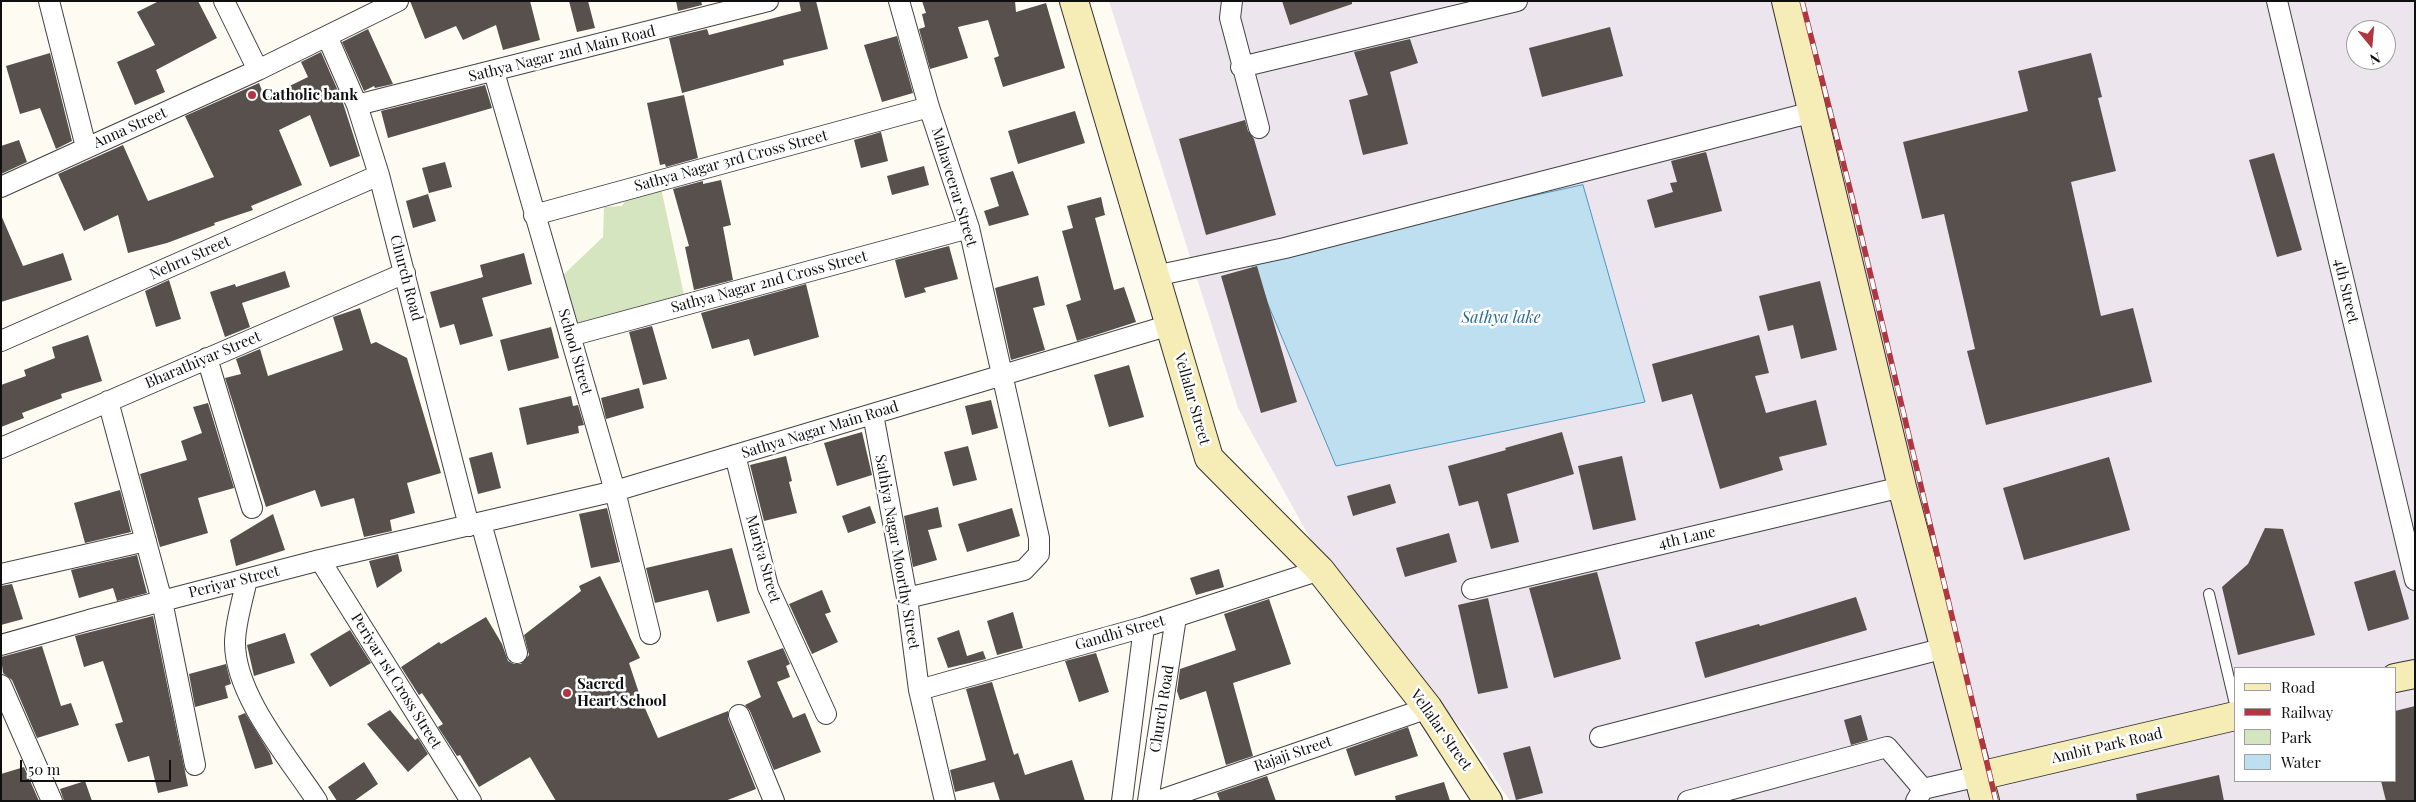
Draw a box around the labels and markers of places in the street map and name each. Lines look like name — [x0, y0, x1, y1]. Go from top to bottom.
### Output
place label: Catholic bank — [262, 86, 358, 104]
marker: Catholic bank — [246, 89, 258, 101]
place label: Sacred Heart School — [577, 675, 667, 710]
marker: Sacred Heart School — [561, 687, 573, 699]

